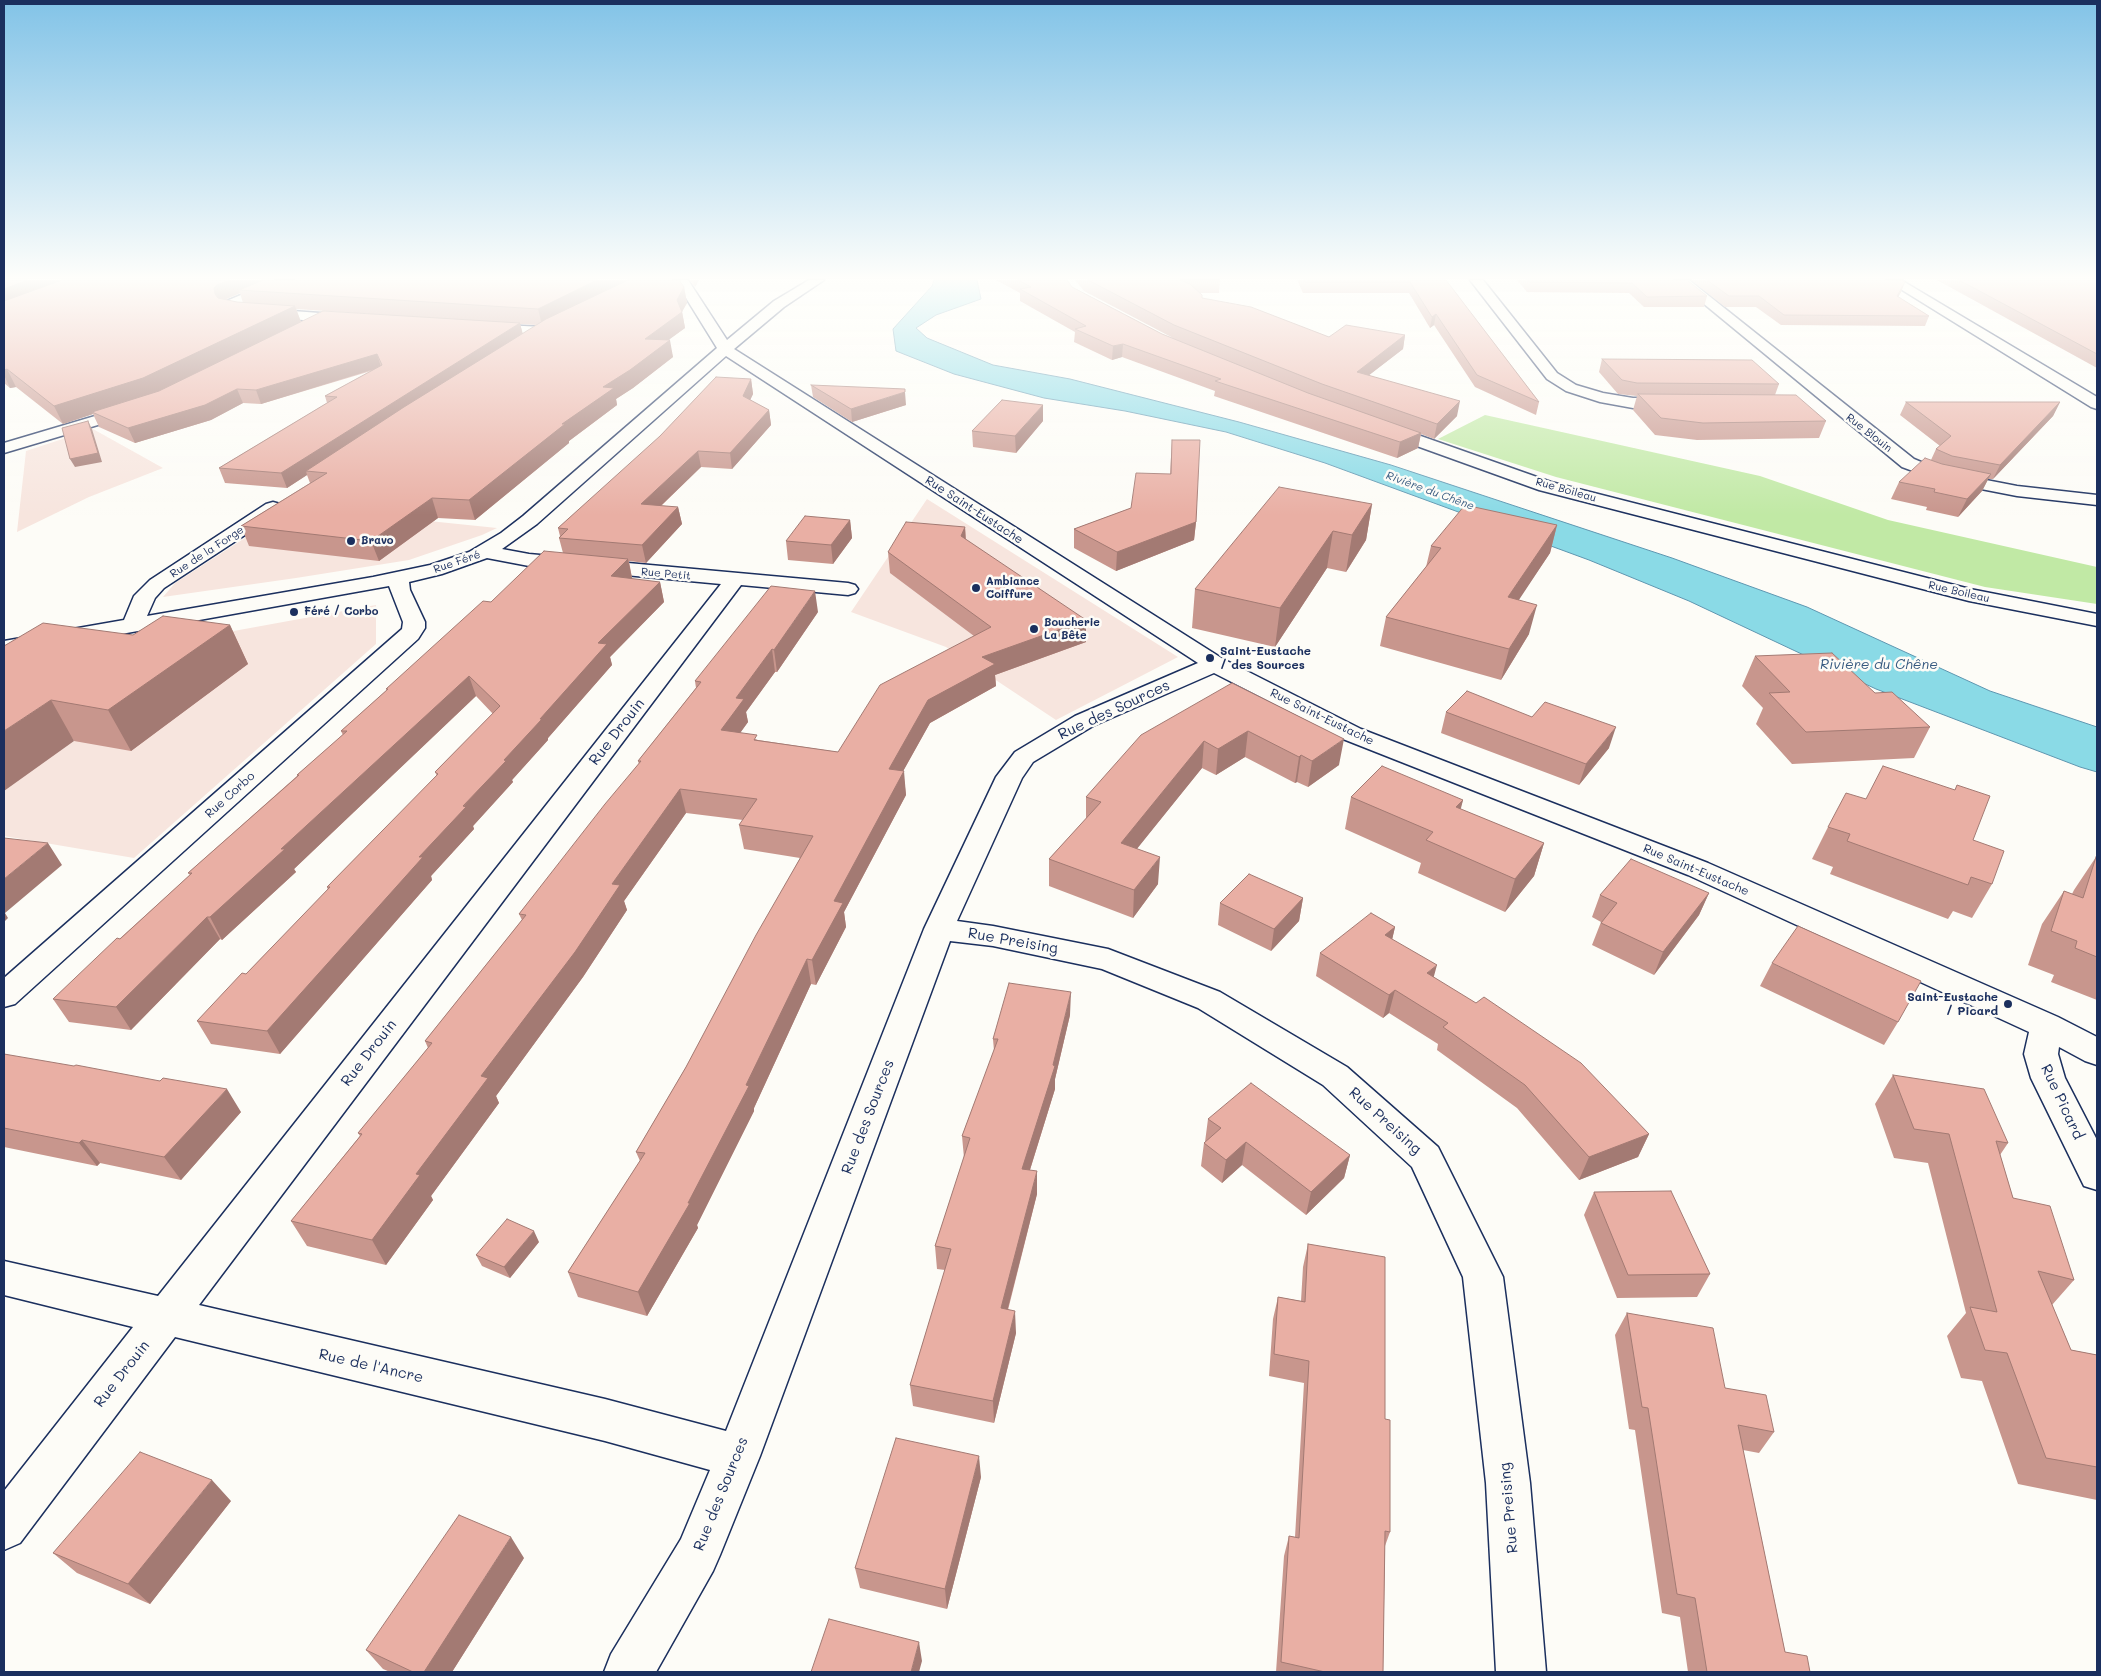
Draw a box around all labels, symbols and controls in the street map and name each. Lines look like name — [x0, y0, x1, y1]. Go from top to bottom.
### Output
street label: Rue Blouin — [1843, 411, 1895, 455]
water label: Rivière du Chêne — [1384, 469, 1476, 513]
street label: Rue Saint-Eustache — [922, 473, 1026, 547]
street label: Rue Boileau — [1534, 475, 1598, 505]
street label: Rue de la Forge — [168, 523, 246, 581]
place label: Bravo — [361, 534, 394, 548]
marker: Bravo — [345, 535, 357, 547]
street label: Rue Féré — [432, 548, 482, 576]
street label: Rue Petit — [641, 565, 691, 583]
place label: Ambiance Coiffure — [986, 575, 1039, 601]
street label: Rue Boileau — [1927, 579, 1991, 605]
marker: Ambiance Coiffure — [970, 582, 982, 594]
place label: Féré / Corbo — [304, 605, 378, 619]
marker: Féré / Corbo — [288, 606, 300, 618]
place label: Boucherie La Bête — [1044, 616, 1100, 642]
marker: Boucherie La Bête — [1028, 623, 1040, 635]
place label: Saint-Eustache / des Sources — [1220, 644, 1311, 672]
marker: Saint-Eustache / des Sources — [1204, 652, 1216, 664]
water label: Rivière du Chêne — [1820, 657, 1938, 673]
street label: Rue des Sources — [1055, 676, 1173, 744]
street label: Rue Saint-Eustache — [1268, 686, 1376, 748]
street label: Rue Drouin — [585, 695, 649, 769]
street label: Rue Corbo — [202, 769, 258, 821]
street label: Rue Saint-Eustache — [1641, 841, 1751, 899]
street label: Rue Preising — [966, 924, 1060, 958]
place label: Saint-Eustache / Picard — [1907, 990, 1998, 1018]
marker: Saint-Eustache / Picard — [2002, 998, 2014, 1010]
street label: Rue Drouin — [337, 1016, 401, 1090]
street label: Rue des Sources — [838, 1057, 898, 1177]
street label: Rue Picard — [2037, 1062, 2087, 1142]
street label: Rue Preising — [1345, 1084, 1425, 1158]
street label: Rue Drouin — [90, 1337, 154, 1411]
street label: Rue de l'Ancre — [317, 1345, 425, 1387]
street label: Rue des Sources — [690, 1434, 752, 1554]
street label: Rue Preising — [1496, 1462, 1522, 1554]

